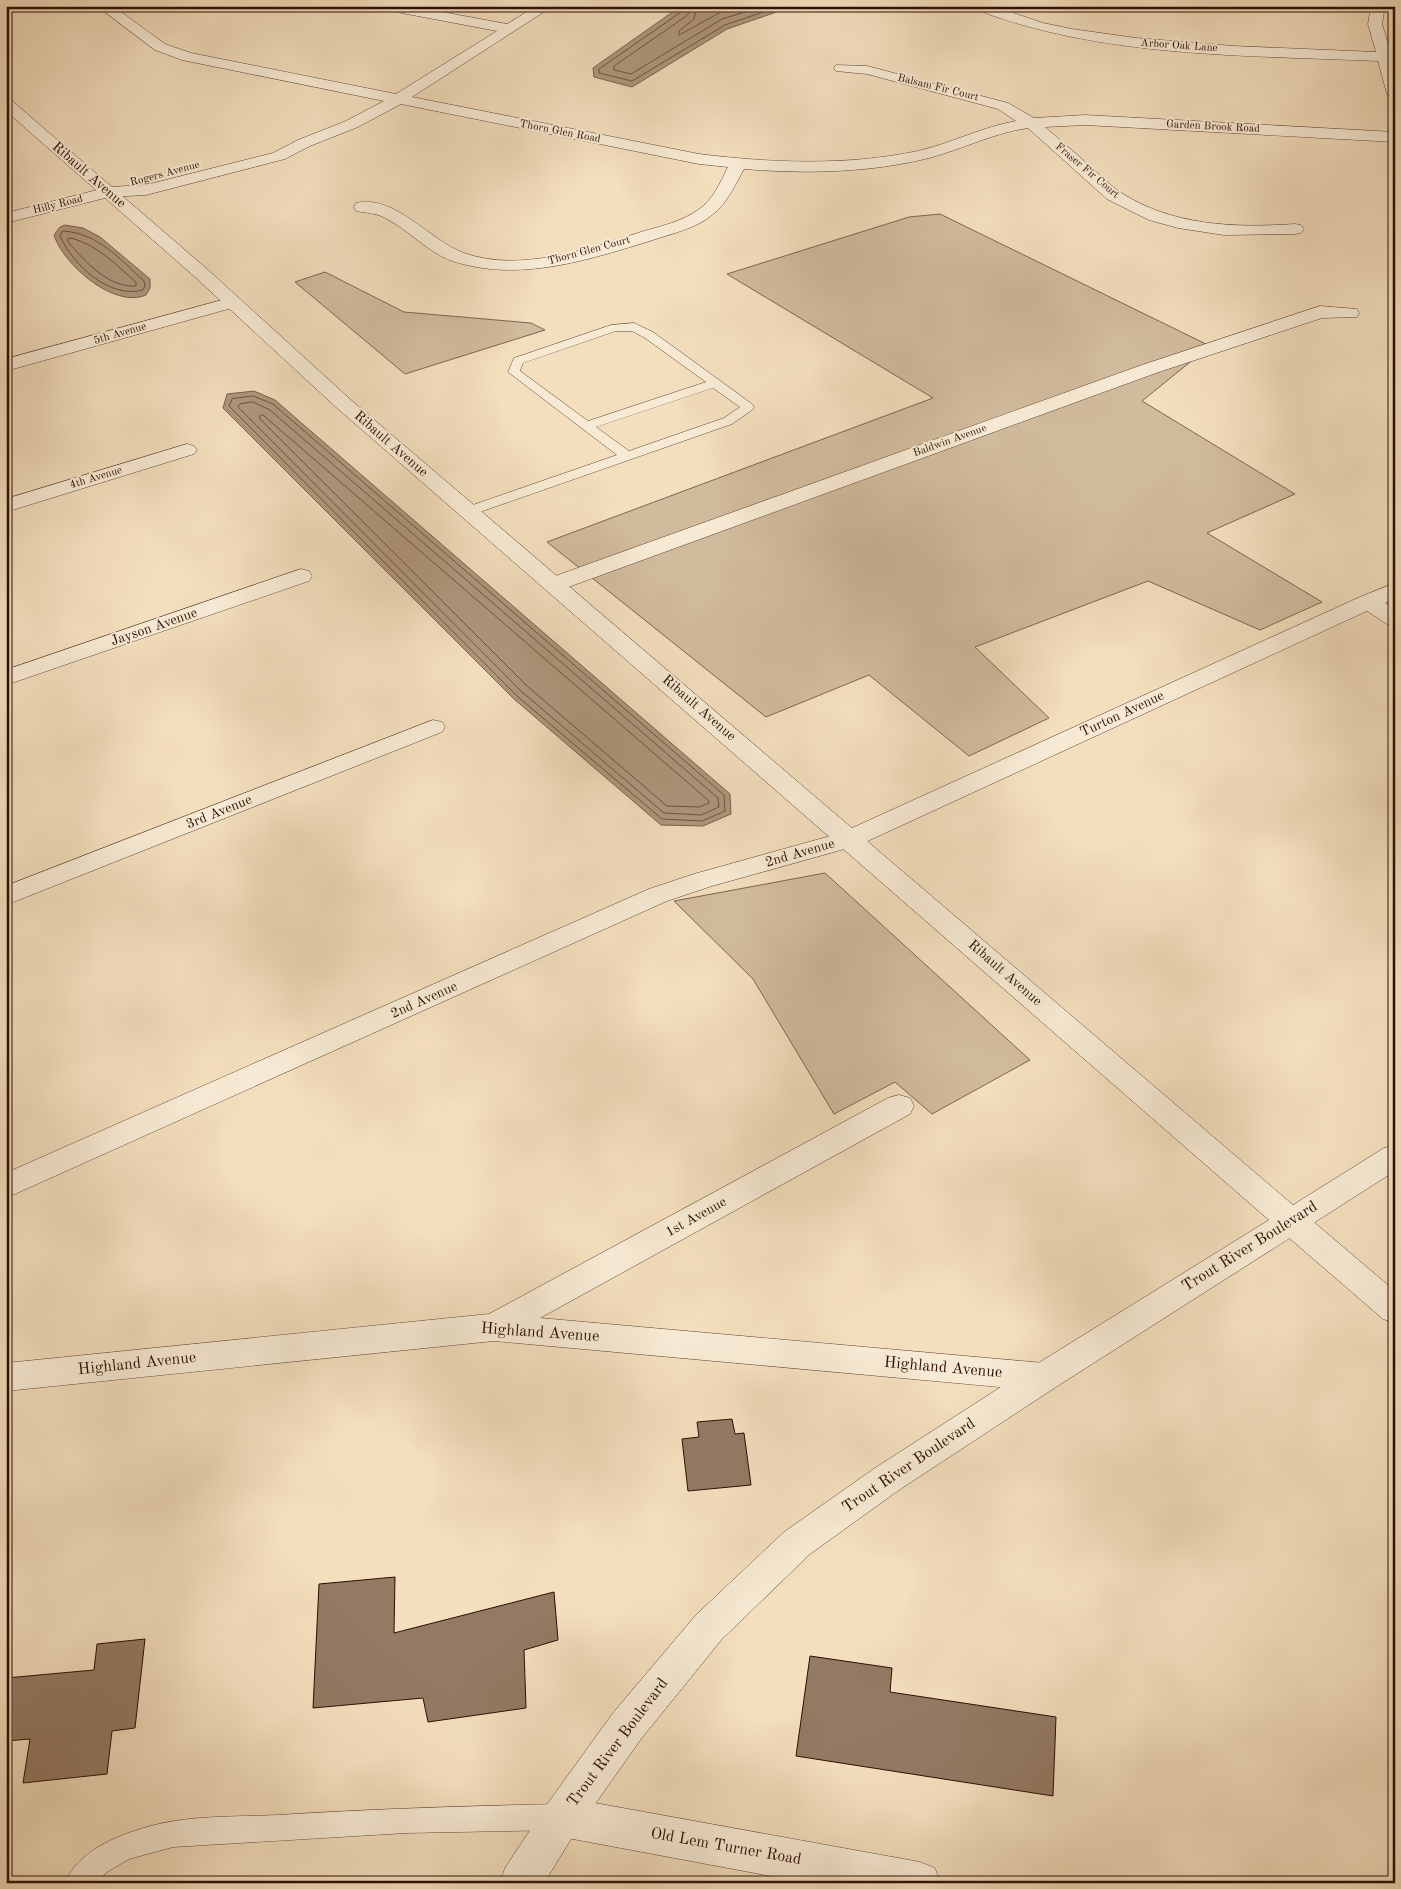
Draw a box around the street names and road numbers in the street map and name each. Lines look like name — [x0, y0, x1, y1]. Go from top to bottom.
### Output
street label: Arbor Oak Lane — [1140, 38, 1218, 54]
street label: Balsam Fir Court — [896, 73, 980, 103]
street label: Thorn Glen Road — [519, 119, 602, 145]
street label: Garden Brook Road — [1166, 119, 1260, 135]
street label: Ribault Avenue — [50, 139, 128, 211]
street label: Fraser Fir Court — [1053, 141, 1121, 201]
street label: Rogers Avenue — [129, 159, 201, 189]
street label: Hilly Road — [32, 193, 84, 217]
street label: Thorn Glen Court — [547, 235, 632, 267]
street label: 5th Avenue — [92, 321, 148, 347]
street label: Ribault Avenue — [352, 408, 430, 480]
street label: Baldwin Avenue — [912, 423, 988, 459]
street label: 4th Avenue — [68, 465, 124, 491]
street label: Jayson Avenue — [109, 606, 199, 648]
street label: Ribault Avenue — [660, 672, 738, 744]
street label: Turton Avenue — [1078, 688, 1166, 740]
street label: 3rd Avenue — [184, 792, 254, 832]
street label: 2nd Avenue — [764, 836, 836, 870]
street label: Ribault Avenue — [966, 937, 1044, 1009]
street label: 2nd Avenue — [389, 979, 459, 1021]
street label: 1st Avenue — [663, 1195, 729, 1239]
street label: Trout River Boulevard — [1179, 1199, 1321, 1295]
street label: Highland Avenue — [480, 1321, 600, 1345]
street label: Highland Avenue — [77, 1350, 197, 1378]
street label: Highland Avenue — [883, 1355, 1003, 1381]
street label: Trout River Boulevard — [840, 1416, 978, 1516]
street label: Trout River Boulevard — [565, 1676, 671, 1810]
street label: Old Lem Turner Road — [649, 1826, 803, 1868]

